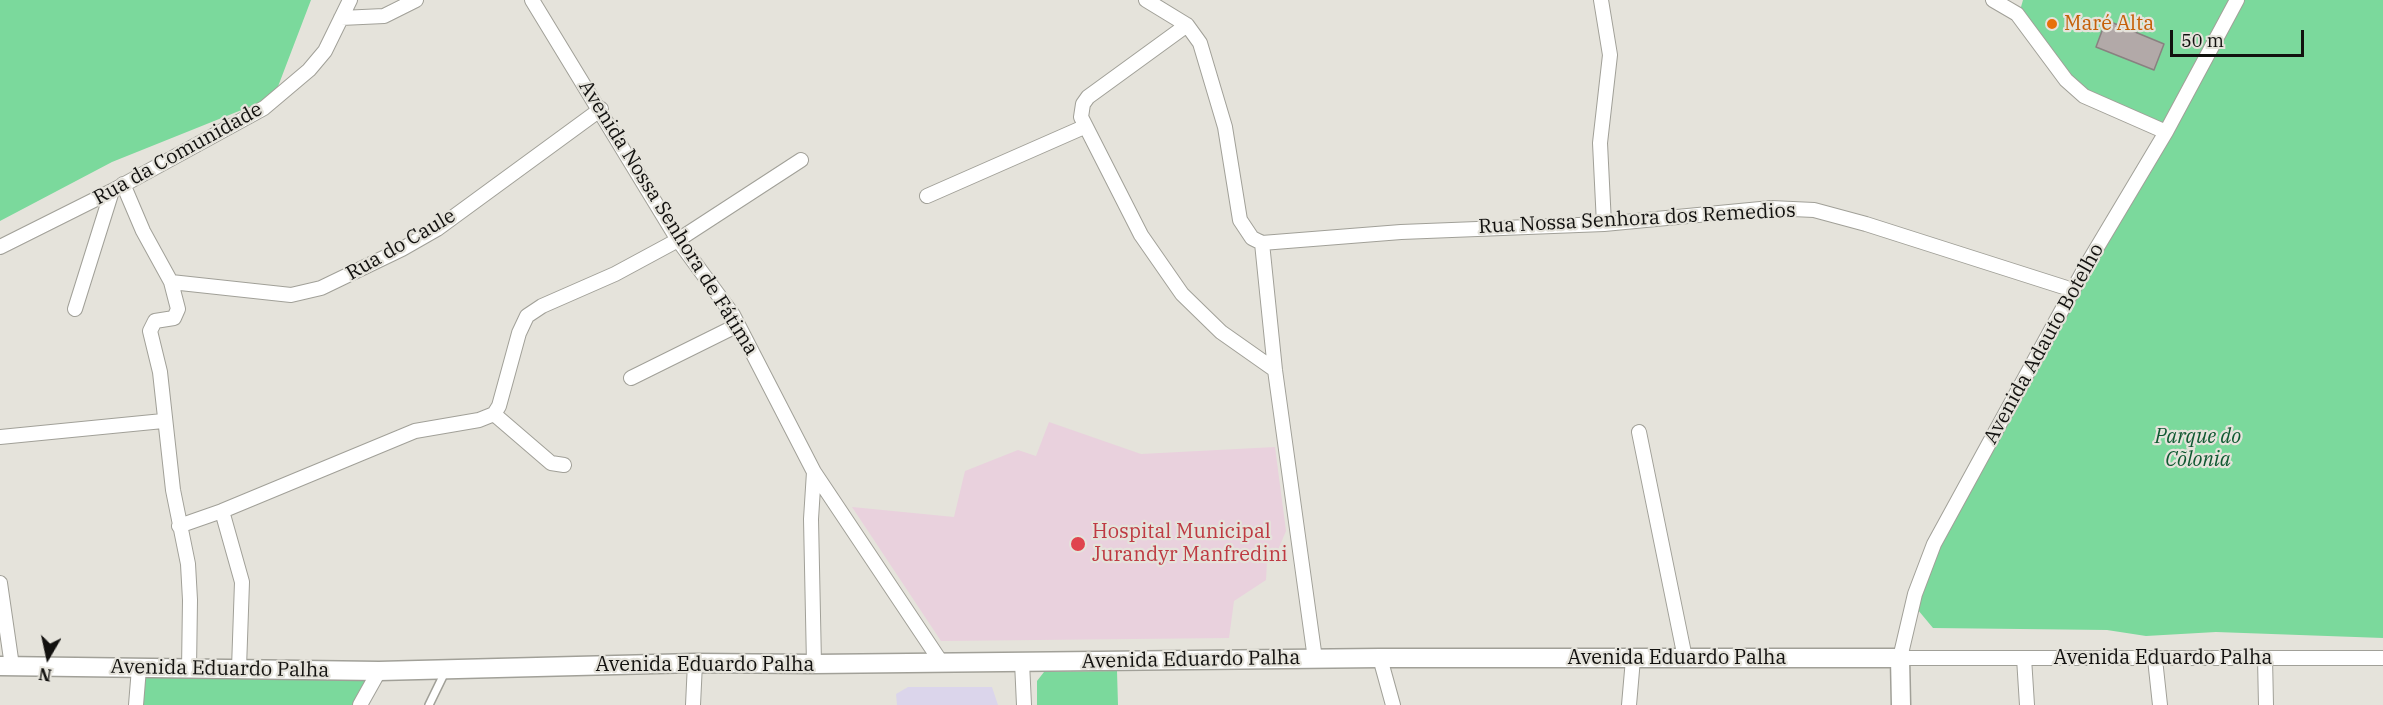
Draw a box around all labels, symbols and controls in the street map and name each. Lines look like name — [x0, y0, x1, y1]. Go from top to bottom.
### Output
place label: Maré Alta — [2064, 12, 2154, 36]
marker: Maré Alta — [2045, 17, 2059, 31]
scale bar — [2173, 18, 2306, 56]
text: 50 m — [2181, 29, 2224, 52]
street label: Avenida Nossa Senhora de Fátima — [573, 76, 763, 360]
street label: Rua da Comunidade — [89, 98, 267, 210]
street label: Rua Nossa Senhora dos Remedios — [1478, 199, 1796, 239]
street label: Rua do Caule — [342, 204, 460, 286]
street label: Avenida Adauto Botelho — [1979, 240, 2109, 448]
park label: Parque do Cõlonia — [2155, 425, 2241, 472]
place label: Hospital Municipal Jurandyr Manfredini — [1092, 520, 1288, 567]
marker: Hospital Municipal Jurandyr Manfredini — [1069, 535, 1087, 553]
north arrow — [18, 627, 78, 687]
street label: Avenida Eduardo Palha — [1081, 646, 1301, 674]
street label: Avenida Eduardo Palha — [1568, 646, 1786, 670]
street label: Avenida Eduardo Palha — [2054, 646, 2272, 670]
street label: Avenida Eduardo Palha — [596, 653, 814, 677]
street label: Avenida Eduardo Palha — [110, 655, 330, 683]
text: N — [37, 664, 53, 686]

